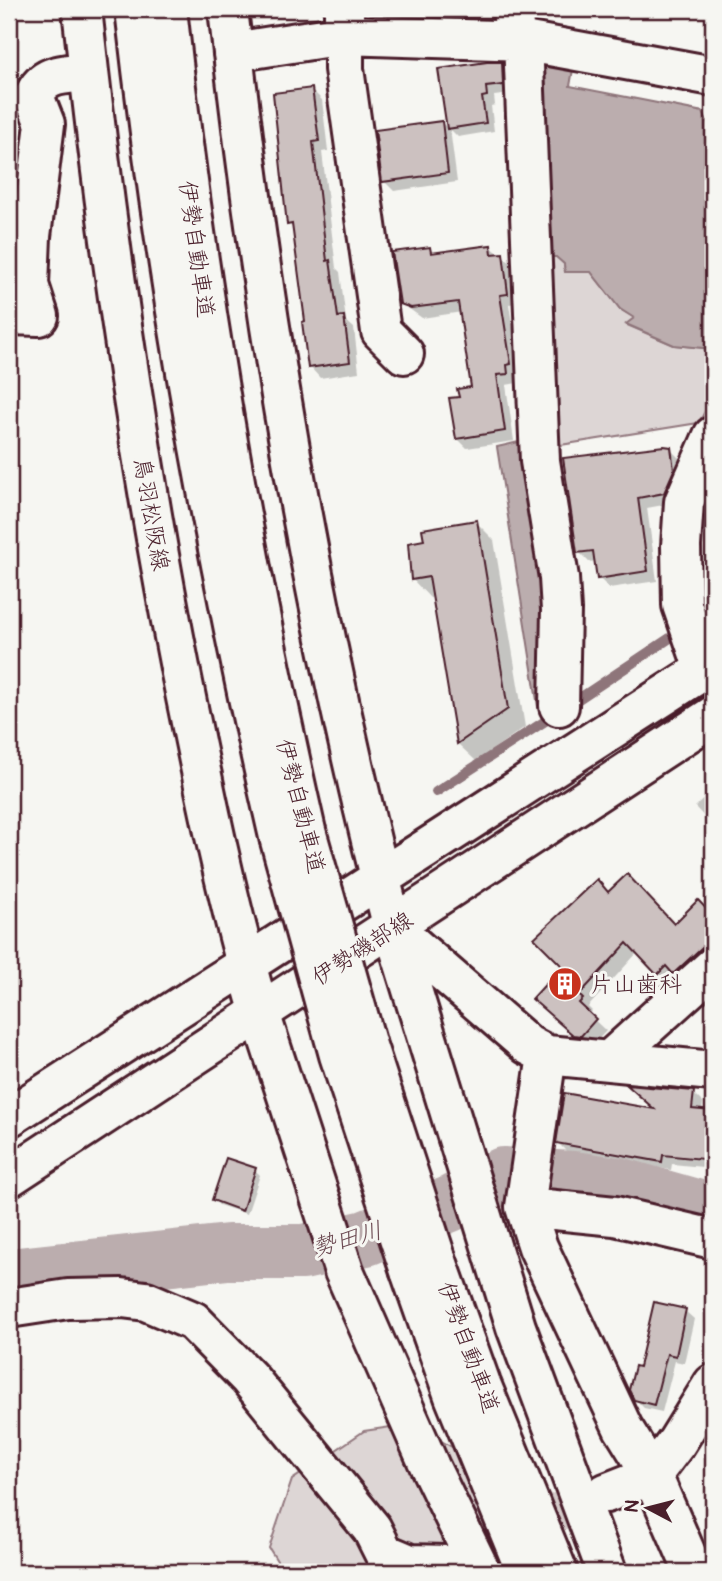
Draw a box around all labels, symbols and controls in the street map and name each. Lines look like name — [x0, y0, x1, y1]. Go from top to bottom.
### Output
street label: 伊勢自動車道 — [173, 179, 220, 319]
street label: 鳥羽松阪線 — [127, 455, 176, 573]
street label: 伊勢自動車道 — [270, 736, 331, 877]
street label: 伊勢磯部線 — [306, 905, 418, 992]
building icon: 片山歯科 — [546, 965, 584, 1003]
place label: 片山歯科 — [590, 970, 682, 999]
water label: 勢田川 — [309, 1216, 386, 1263]
street label: 伊勢自動車道 — [431, 1277, 506, 1417]
north arrow — [614, 1472, 684, 1542]
text: N — [619, 1498, 645, 1514]

